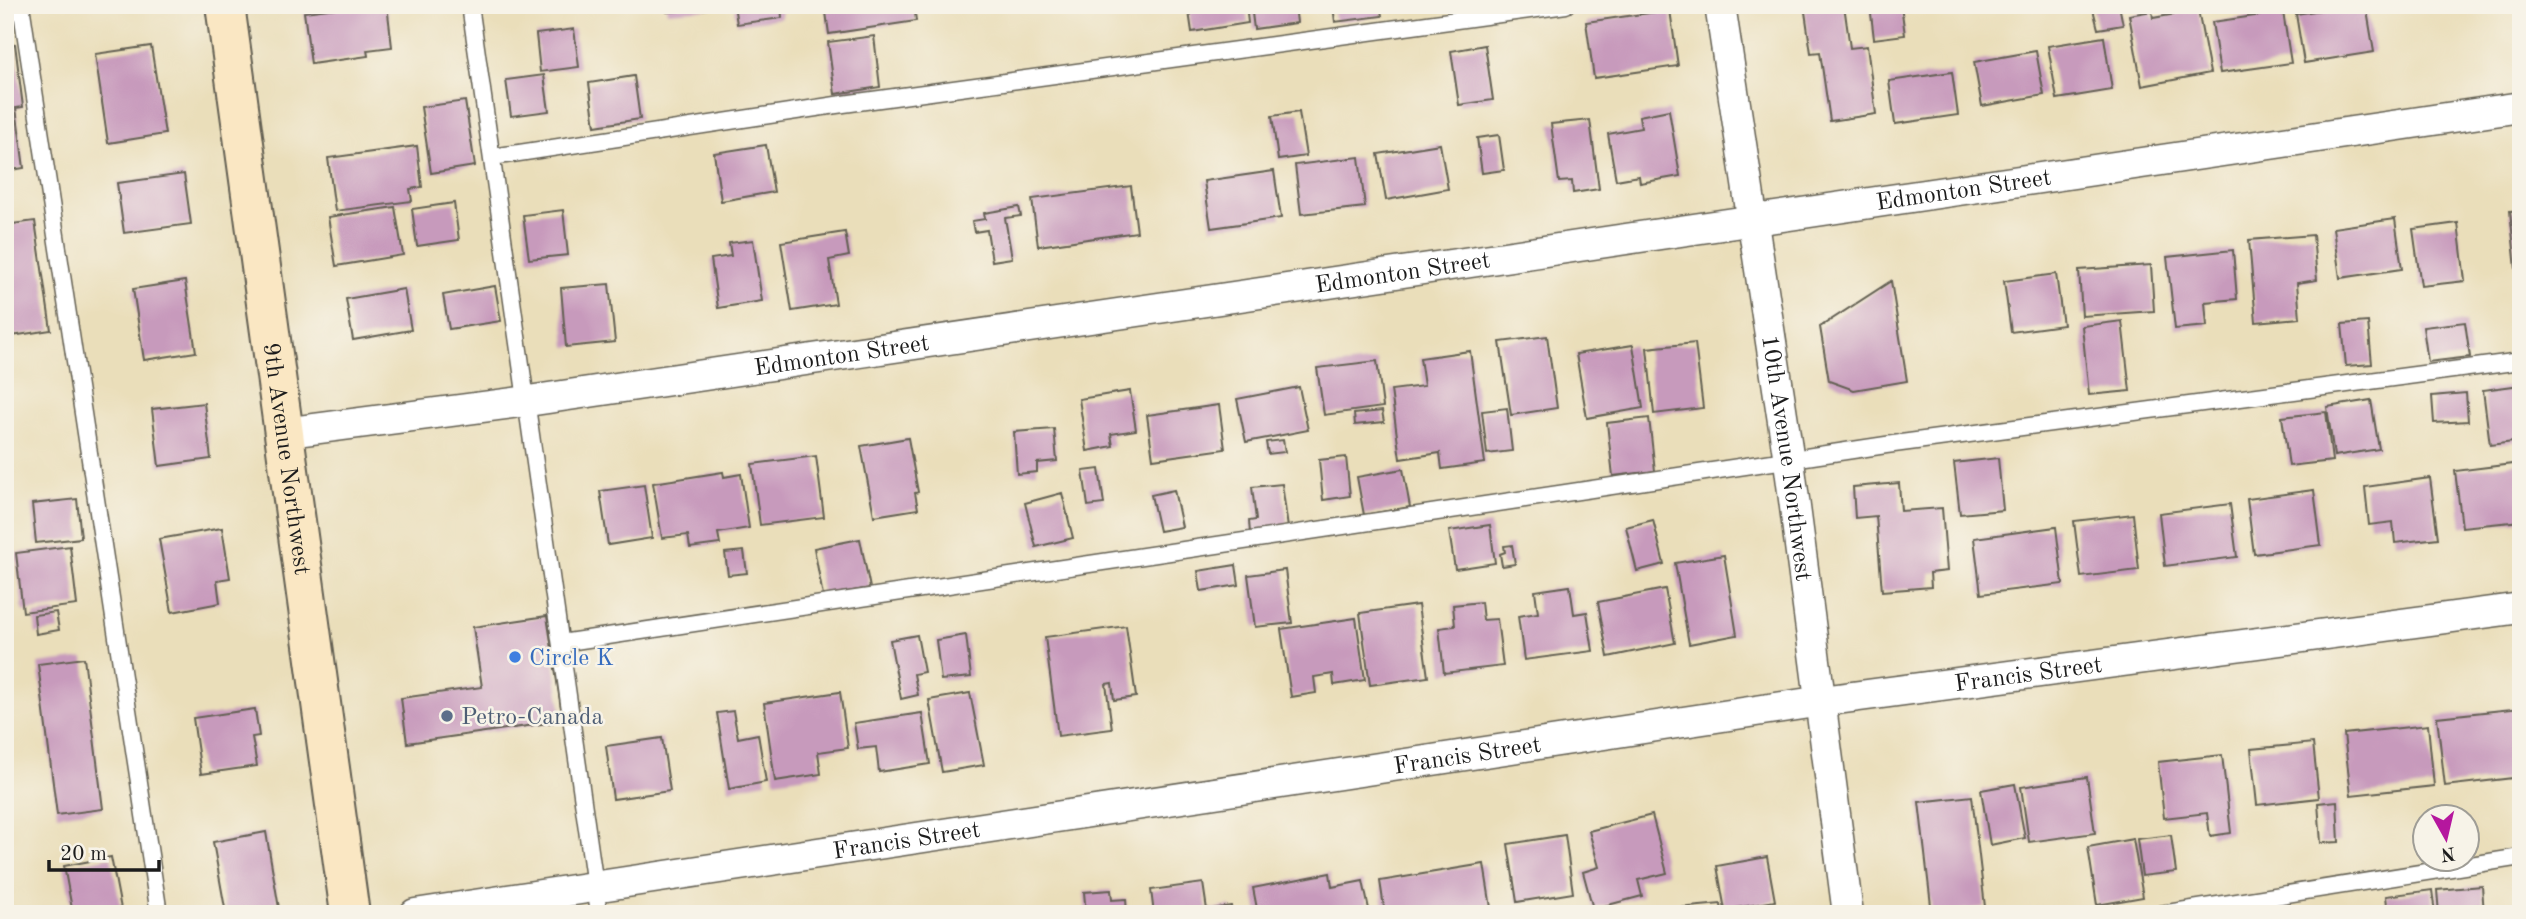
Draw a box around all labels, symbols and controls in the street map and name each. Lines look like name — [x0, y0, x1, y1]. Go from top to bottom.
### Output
street label: Edmonton Street — [1875, 166, 2053, 216]
street label: Edmonton Street — [1314, 249, 1492, 299]
street label: Edmonton Street — [753, 332, 931, 381]
street label: 10th Avenue Northwest — [1756, 334, 1815, 583]
street label: 9th Avenue Northwest — [258, 341, 313, 577]
place label: Circle K — [529, 647, 614, 671]
marker: Circle K — [507, 649, 523, 665]
street label: Francis Street — [1953, 654, 2104, 697]
place label: Petro-Canada — [461, 706, 603, 730]
marker: Petro-Canada — [439, 708, 455, 724]
street label: Francis Street — [1392, 734, 1543, 780]
north arrow — [2410, 804, 2480, 874]
street label: Francis Street — [831, 819, 982, 865]
scale bar — [49, 828, 159, 872]
text: N — [2439, 842, 2457, 863]
text: 20 m — [60, 844, 107, 865]

